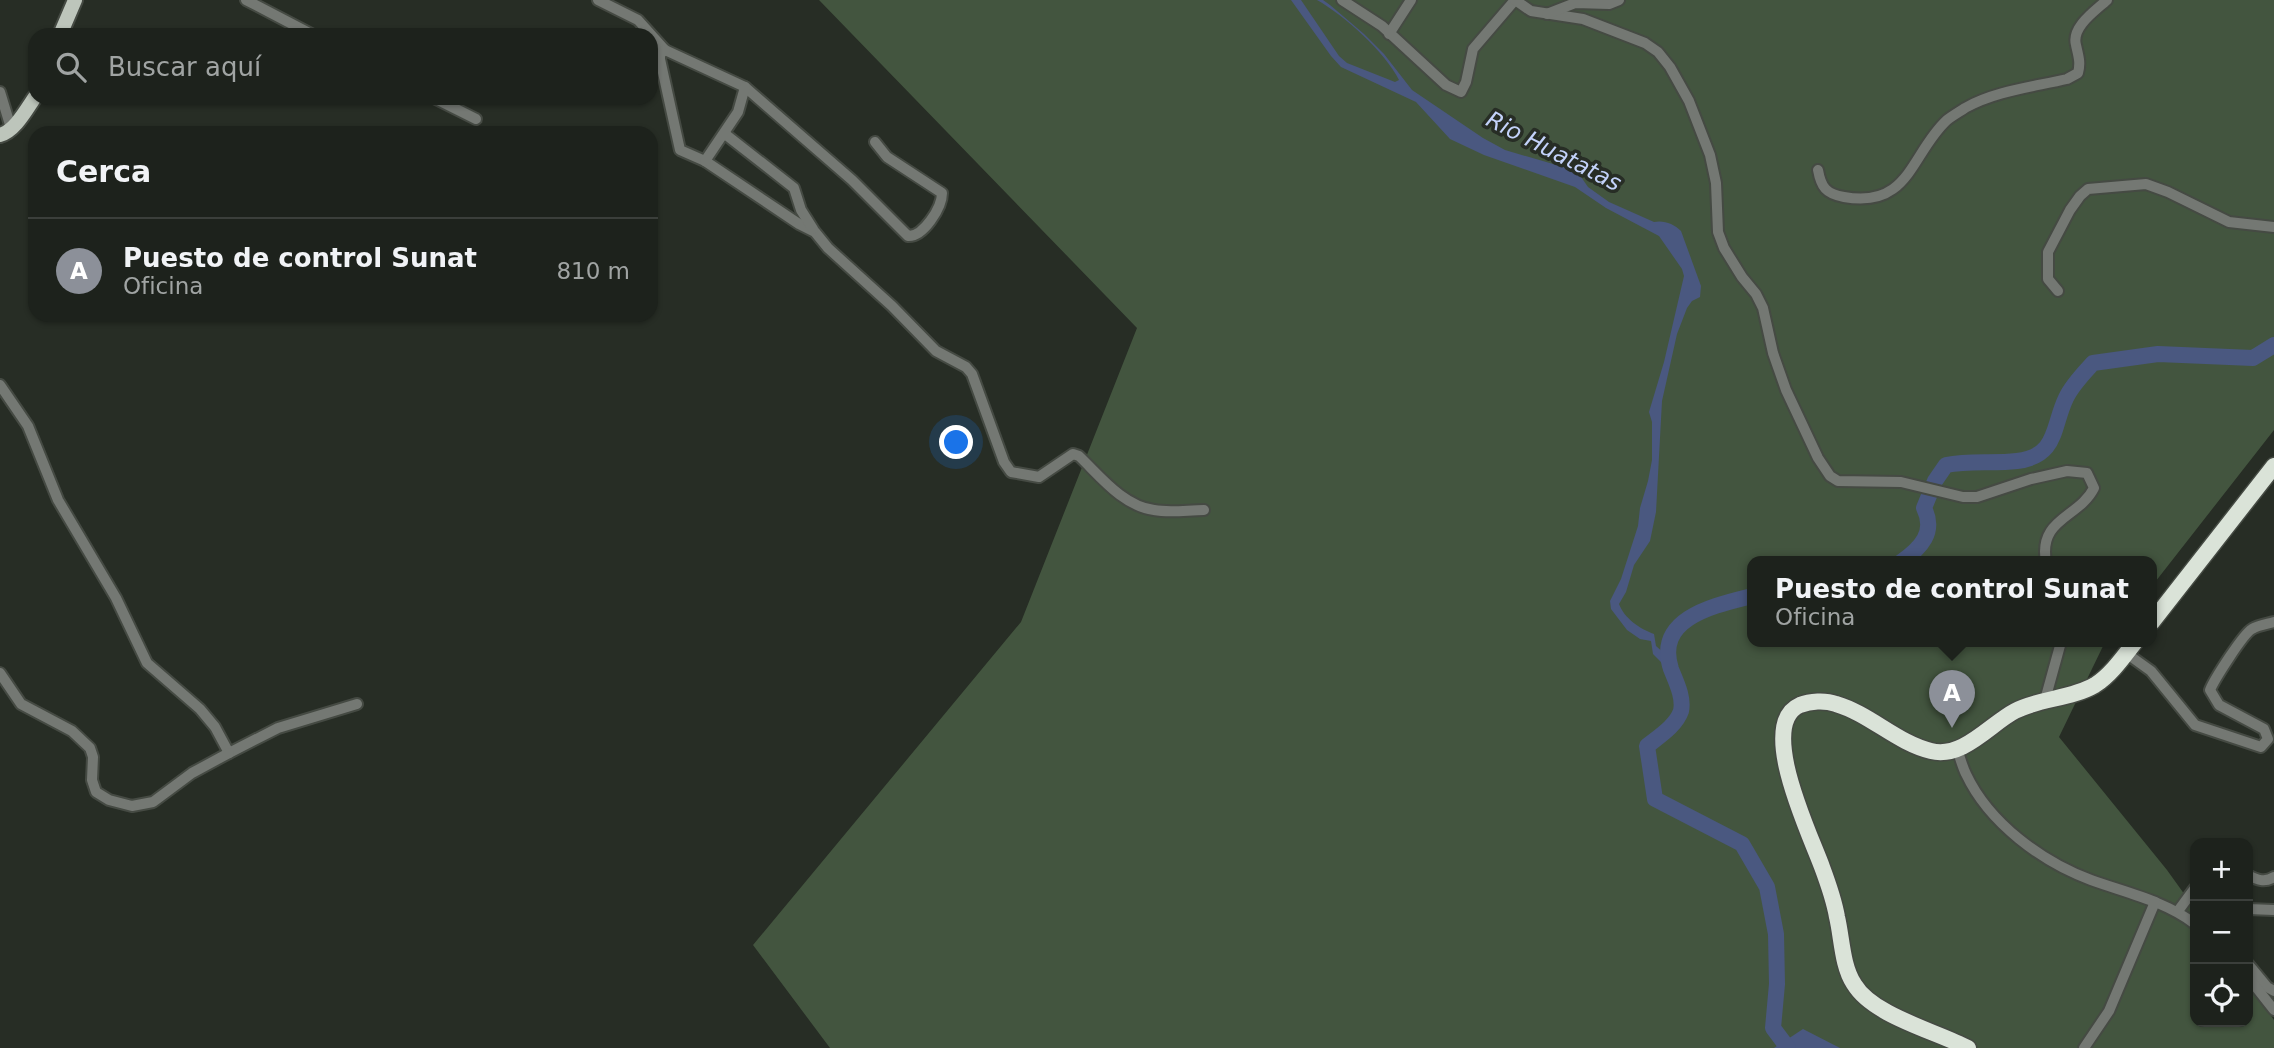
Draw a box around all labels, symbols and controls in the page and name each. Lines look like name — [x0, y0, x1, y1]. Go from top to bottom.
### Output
search box — [28, 28, 658, 105]
icon: search — [52, 48, 90, 86]
text: Buscar aquí — [108, 52, 261, 82]
water label: Rio Huatatas — [1482, 106, 1626, 196]
text: Cerca — [56, 154, 151, 189]
text: Puesto de control Sunat — [123, 243, 477, 273]
text: A — [70, 258, 88, 284]
text: 810 m — [556, 258, 630, 284]
text: Oficina — [123, 273, 203, 299]
your location — [939, 425, 973, 459]
popup — [1747, 556, 2157, 647]
text: Puesto de control Sunat — [1775, 574, 2129, 604]
text: Oficina — [1775, 604, 1855, 630]
pin: A — [1929, 670, 1975, 728]
map controls — [2190, 838, 2253, 1027]
button: + — [2190, 838, 2253, 901]
button: − — [2190, 901, 2253, 964]
button: locate — [2190, 964, 2253, 1027]

